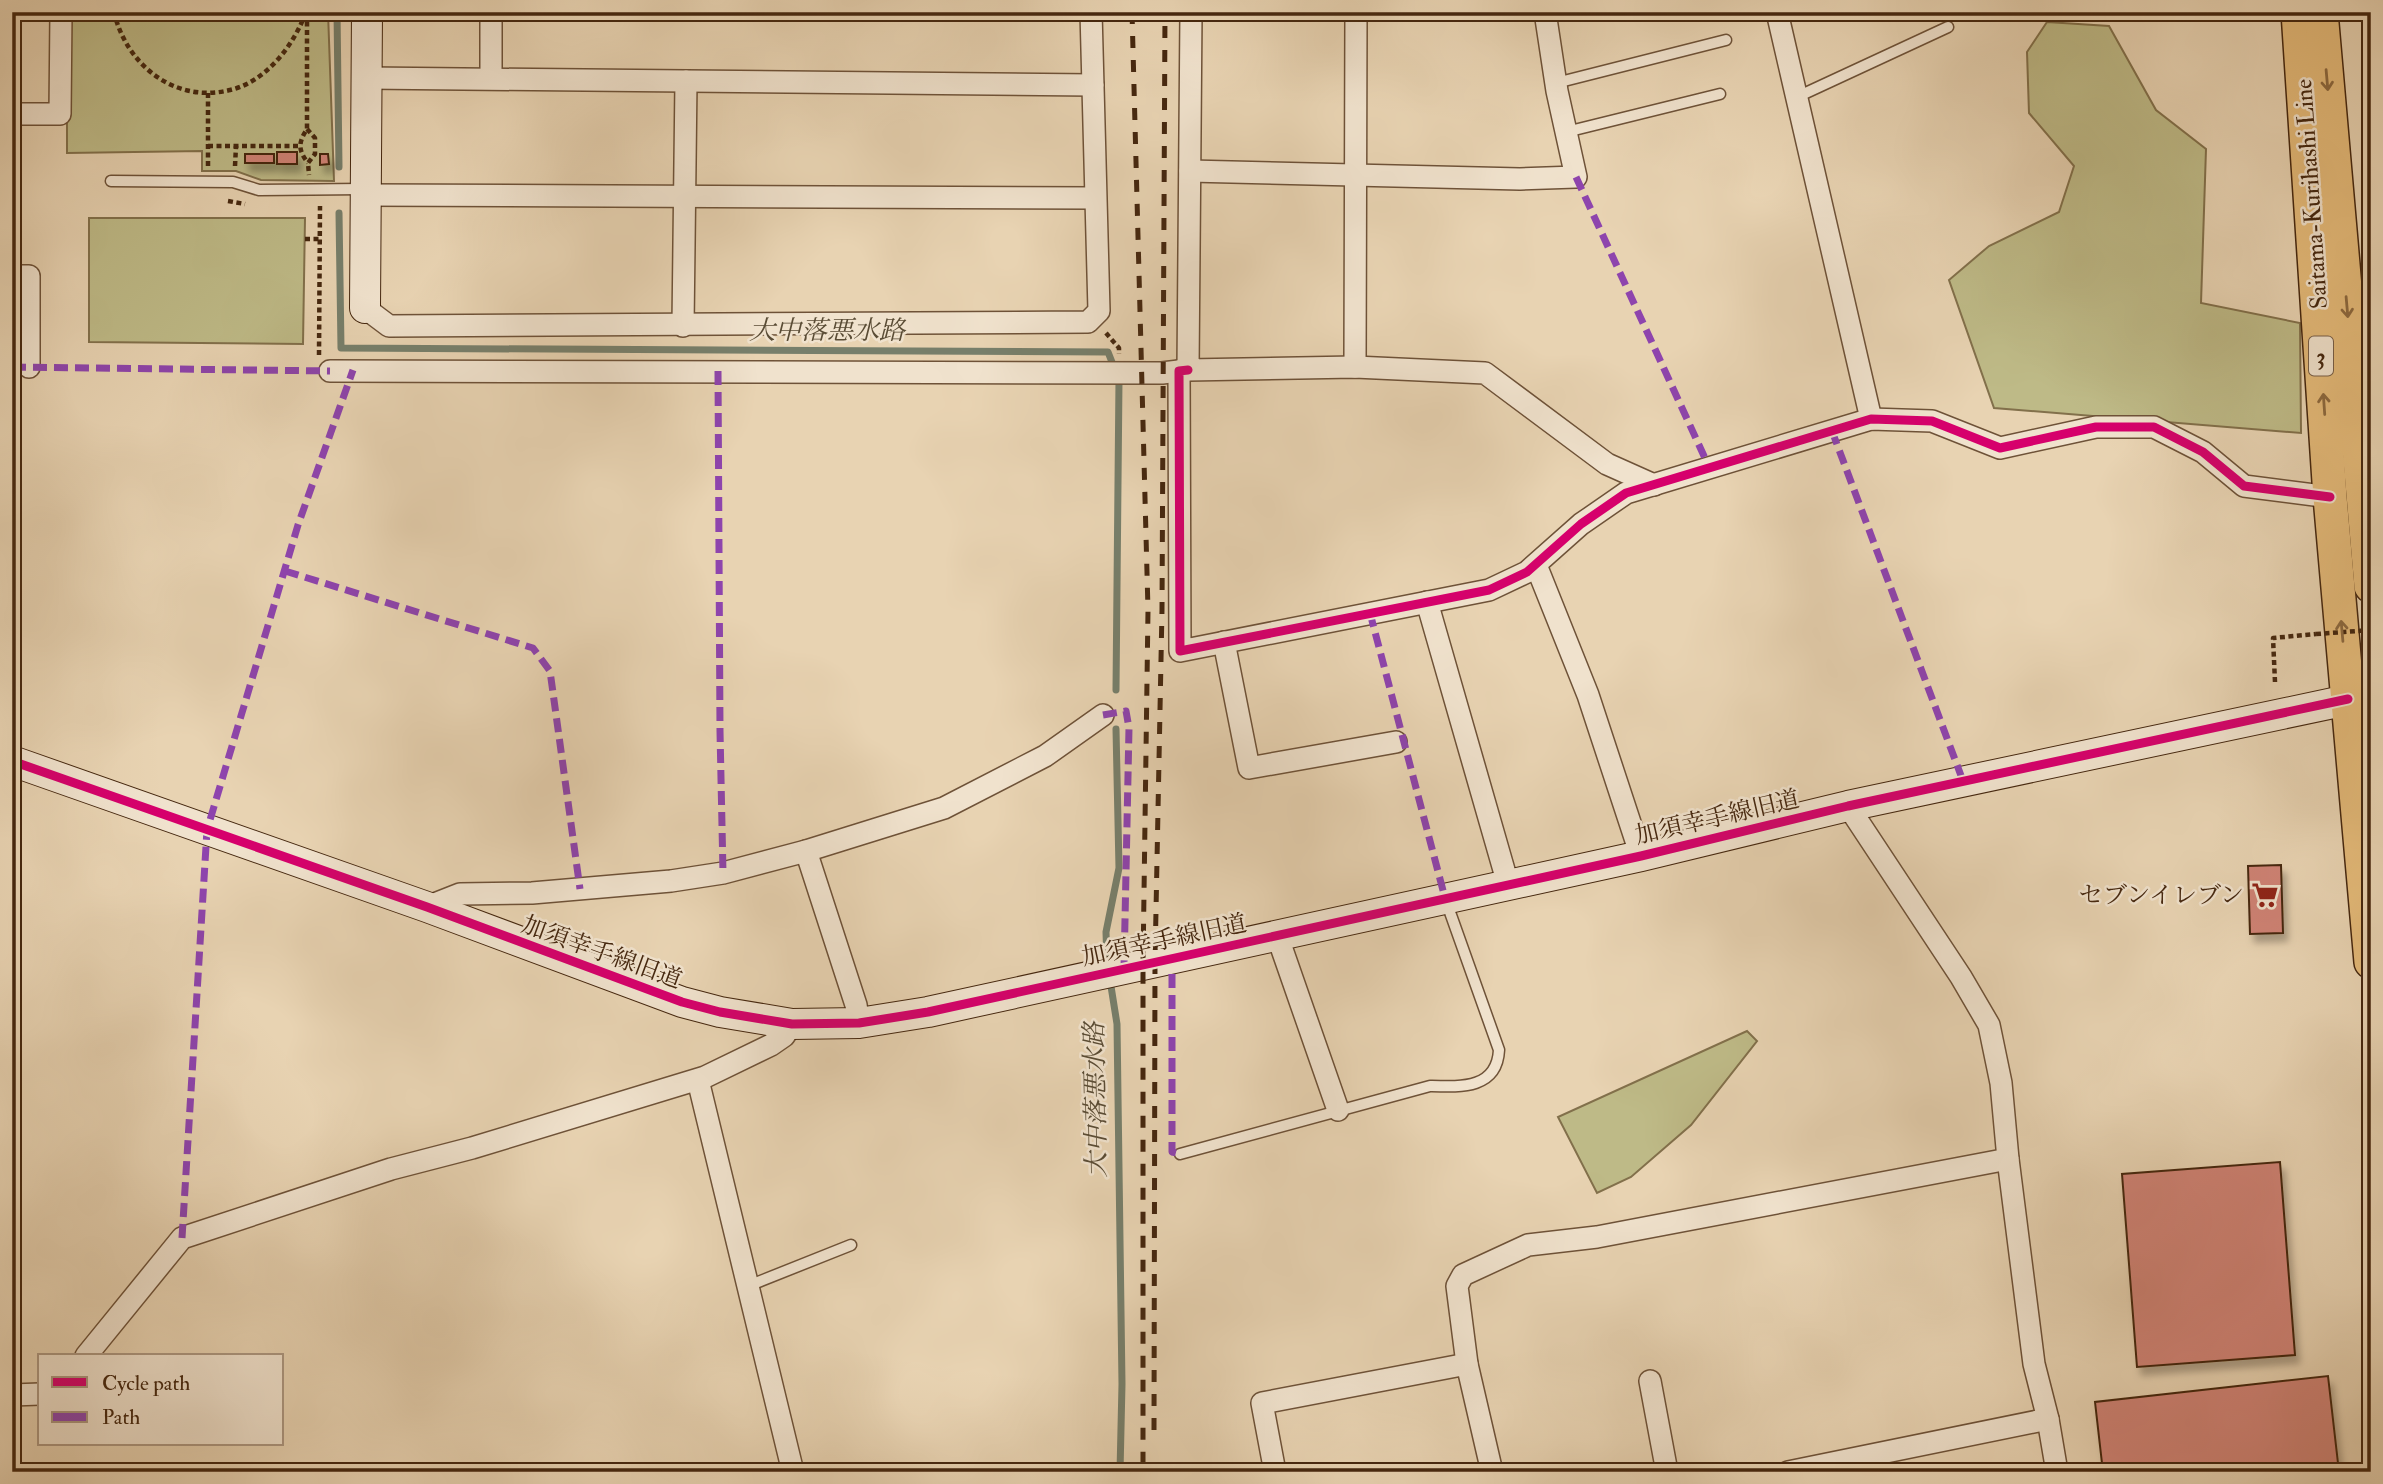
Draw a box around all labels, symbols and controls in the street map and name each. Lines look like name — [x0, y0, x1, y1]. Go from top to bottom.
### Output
one-way arrow — [2321, 68, 2334, 91]
street label: Saitama-Kurihashi Line — [2288, 78, 2335, 310]
one-way arrow — [2341, 295, 2354, 318]
water label: 大中落悪水路 — [749, 315, 907, 347]
road number: 3 — [2309, 336, 2333, 376]
one-way arrow — [2318, 393, 2331, 416]
one-way arrow — [2335, 620, 2348, 643]
street label: 加須幸手線旧道 — [1632, 783, 1802, 851]
place label: セブンイレブン — [2079, 880, 2244, 911]
supermarket icon: セブンイレブン — [2250, 880, 2280, 910]
street label: 加須幸手線旧道 — [1079, 908, 1249, 973]
street label: 加須幸手線旧道 — [518, 909, 686, 996]
water label: 大中落悪水路 — [1079, 1020, 1113, 1178]
legend — [38, 1354, 284, 1446]
text: Cycle path — [102, 1370, 190, 1397]
text: Path — [102, 1404, 140, 1431]

